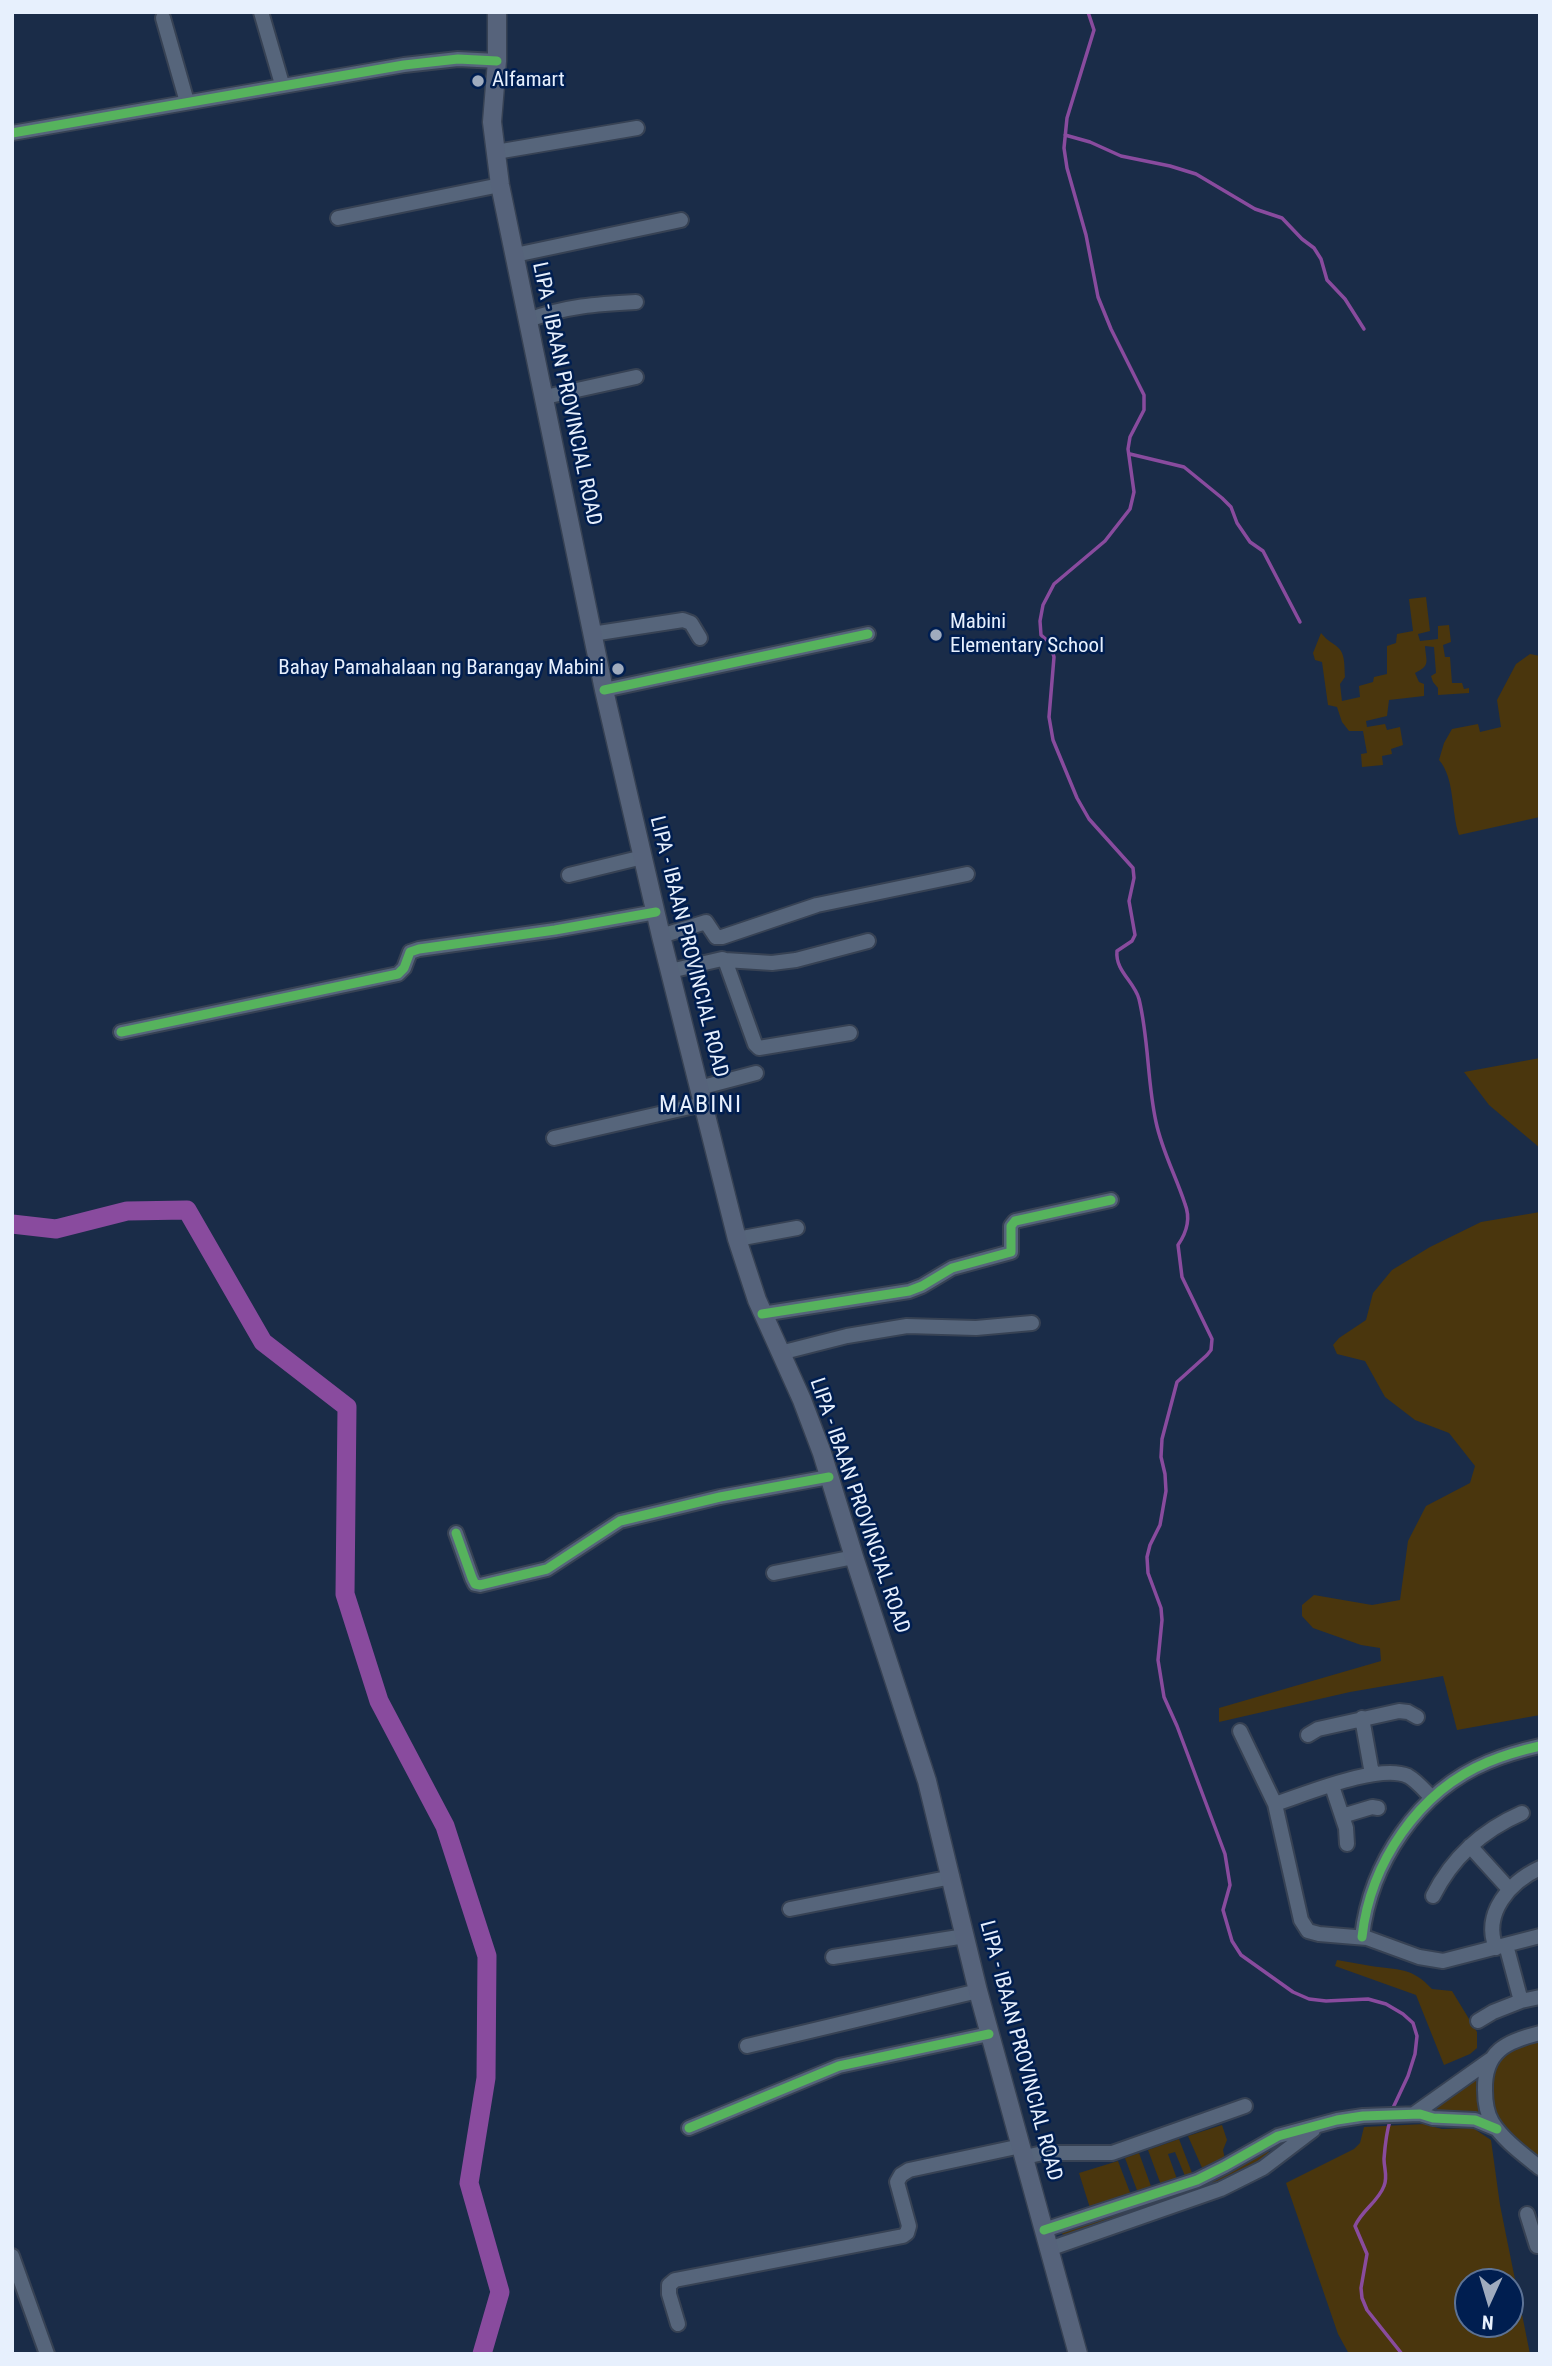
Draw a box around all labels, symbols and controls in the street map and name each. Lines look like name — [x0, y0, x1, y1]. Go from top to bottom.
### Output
place label: Alfamart — [492, 68, 565, 94]
marker: Alfamart — [470, 73, 486, 89]
street label: LIPA - IBAAN PROVINCIAL ROAD — [526, 260, 606, 528]
place label: Mabini Elementary School — [950, 610, 1104, 660]
marker: Mabini Elementary School — [928, 627, 944, 643]
place label: Bahay Pamahalaan ng Barangay Mabini — [278, 656, 604, 682]
marker: Bahay Pamahalaan ng Barangay Mabini — [610, 661, 626, 677]
street label: LIPA - IBAAN PROVINCIAL ROAD — [643, 814, 733, 1080]
district label: MABINI — [660, 1092, 742, 1120]
street label: LIPA - IBAAN PROVINCIAL ROAD — [803, 1375, 915, 1637]
street label: LIPA - IBAAN PROVINCIAL ROAD — [973, 1918, 1067, 2184]
north arrow — [1454, 2268, 1524, 2338]
text: N — [1481, 2311, 1494, 2334]

